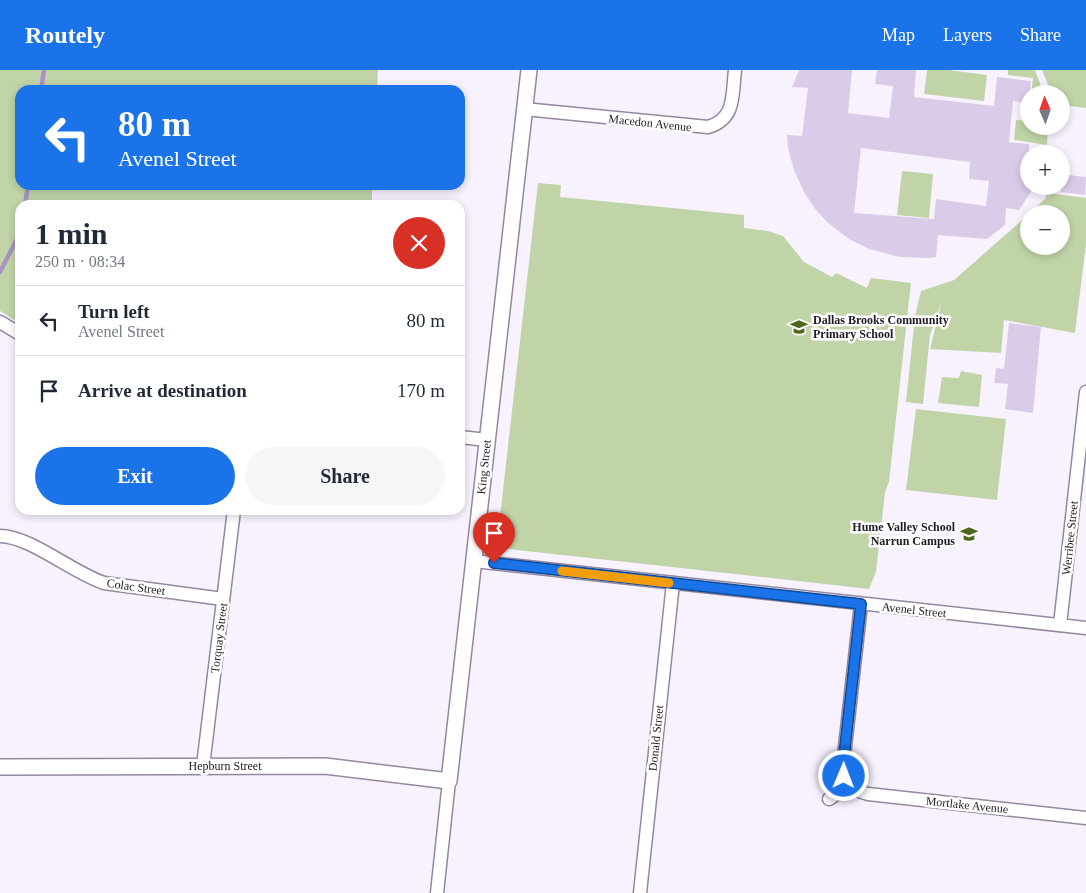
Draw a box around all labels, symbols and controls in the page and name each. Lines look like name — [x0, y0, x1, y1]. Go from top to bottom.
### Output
text: Routely — [25, 22, 105, 48]
text: Map — [882, 25, 915, 45]
text: Layers — [943, 25, 992, 45]
text: Share — [1020, 25, 1061, 45]
north arrow — [1020, 85, 1070, 135]
map controls — [1020, 85, 1070, 255]
icon: left — [35, 105, 100, 170]
text: 80 m — [118, 105, 191, 144]
street label: Macedon Avenue — [608, 112, 692, 134]
button: + — [1020, 145, 1070, 195]
text: Avenel Street — [118, 146, 237, 171]
button: − — [1020, 205, 1070, 255]
text: 1 min — [35, 217, 108, 250]
button: close — [393, 217, 445, 269]
text: 250 m · 08:34 — [35, 253, 125, 270]
text: Turn left — [78, 301, 150, 322]
icon: left — [35, 307, 63, 335]
text: 80 m — [406, 310, 445, 331]
place label: Dallas Brooks Community Primary School — [813, 313, 949, 341]
school or university icon: Dallas Brooks Community Primary School — [789, 317, 809, 337]
text: Avenel Street — [78, 323, 164, 340]
icon: arrive — [35, 377, 63, 405]
text: Arrive at destination — [78, 380, 247, 401]
text: 170 m — [397, 380, 445, 401]
street label: King Street — [474, 438, 494, 495]
button: Exit — [35, 447, 235, 505]
button: Share — [245, 447, 445, 505]
street label: Werribee Street — [1059, 499, 1081, 576]
pin — [473, 512, 515, 563]
icon: arrive — [480, 519, 508, 547]
place label: Hume Valley School Narrun Campus — [852, 520, 956, 548]
school or university icon: Hume Valley School Narrun Campus — [959, 524, 979, 544]
street label: Colac Street — [106, 576, 167, 598]
street label: Avenel Street — [881, 600, 948, 620]
street label: Torquay Street — [208, 601, 230, 674]
street label: Donald Street — [646, 704, 666, 772]
position arrow — [817, 749, 869, 801]
street label: Hepburn Street — [189, 759, 262, 773]
street label: Mortlake Avenue — [925, 794, 1009, 816]

